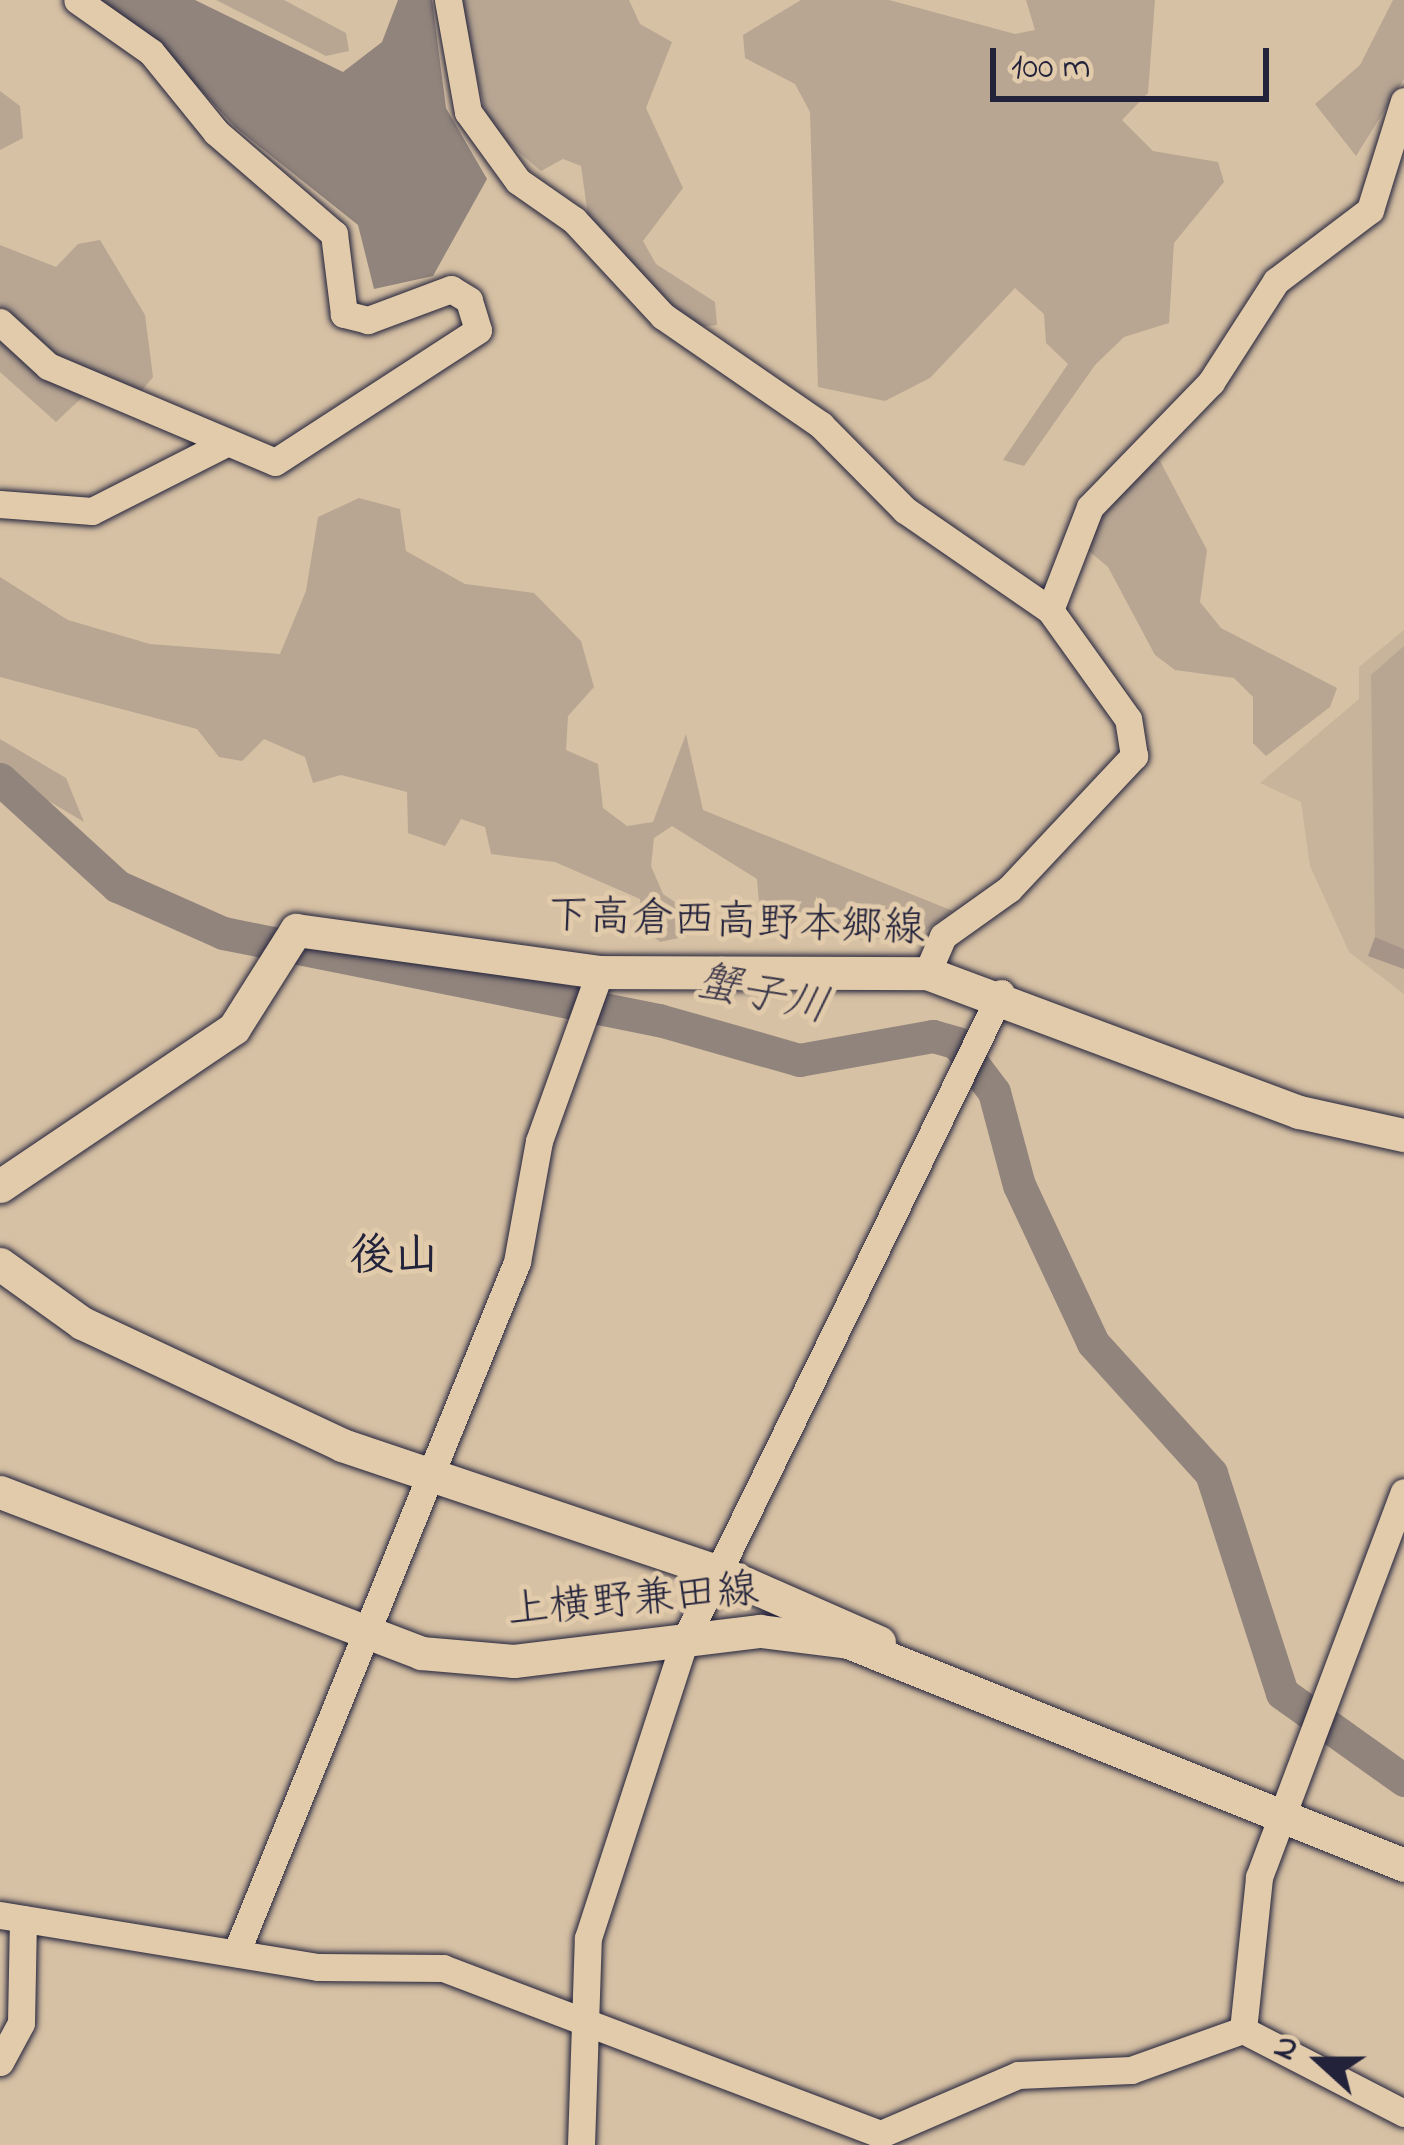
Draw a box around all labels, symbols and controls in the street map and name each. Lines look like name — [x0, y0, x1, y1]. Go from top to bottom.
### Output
scale bar — [996, 24, 1275, 98]
text: 100 m — [1011, 42, 1091, 95]
street label: 下高倉西高野本郷線 — [546, 892, 926, 956]
water label: 蟹子川 — [690, 957, 834, 1037]
district label: 後山 — [349, 1232, 439, 1286]
street label: 上横野兼田線 — [505, 1566, 761, 1638]
north arrow — [1260, 2001, 1380, 2121]
text: N — [1260, 2029, 1313, 2067]

